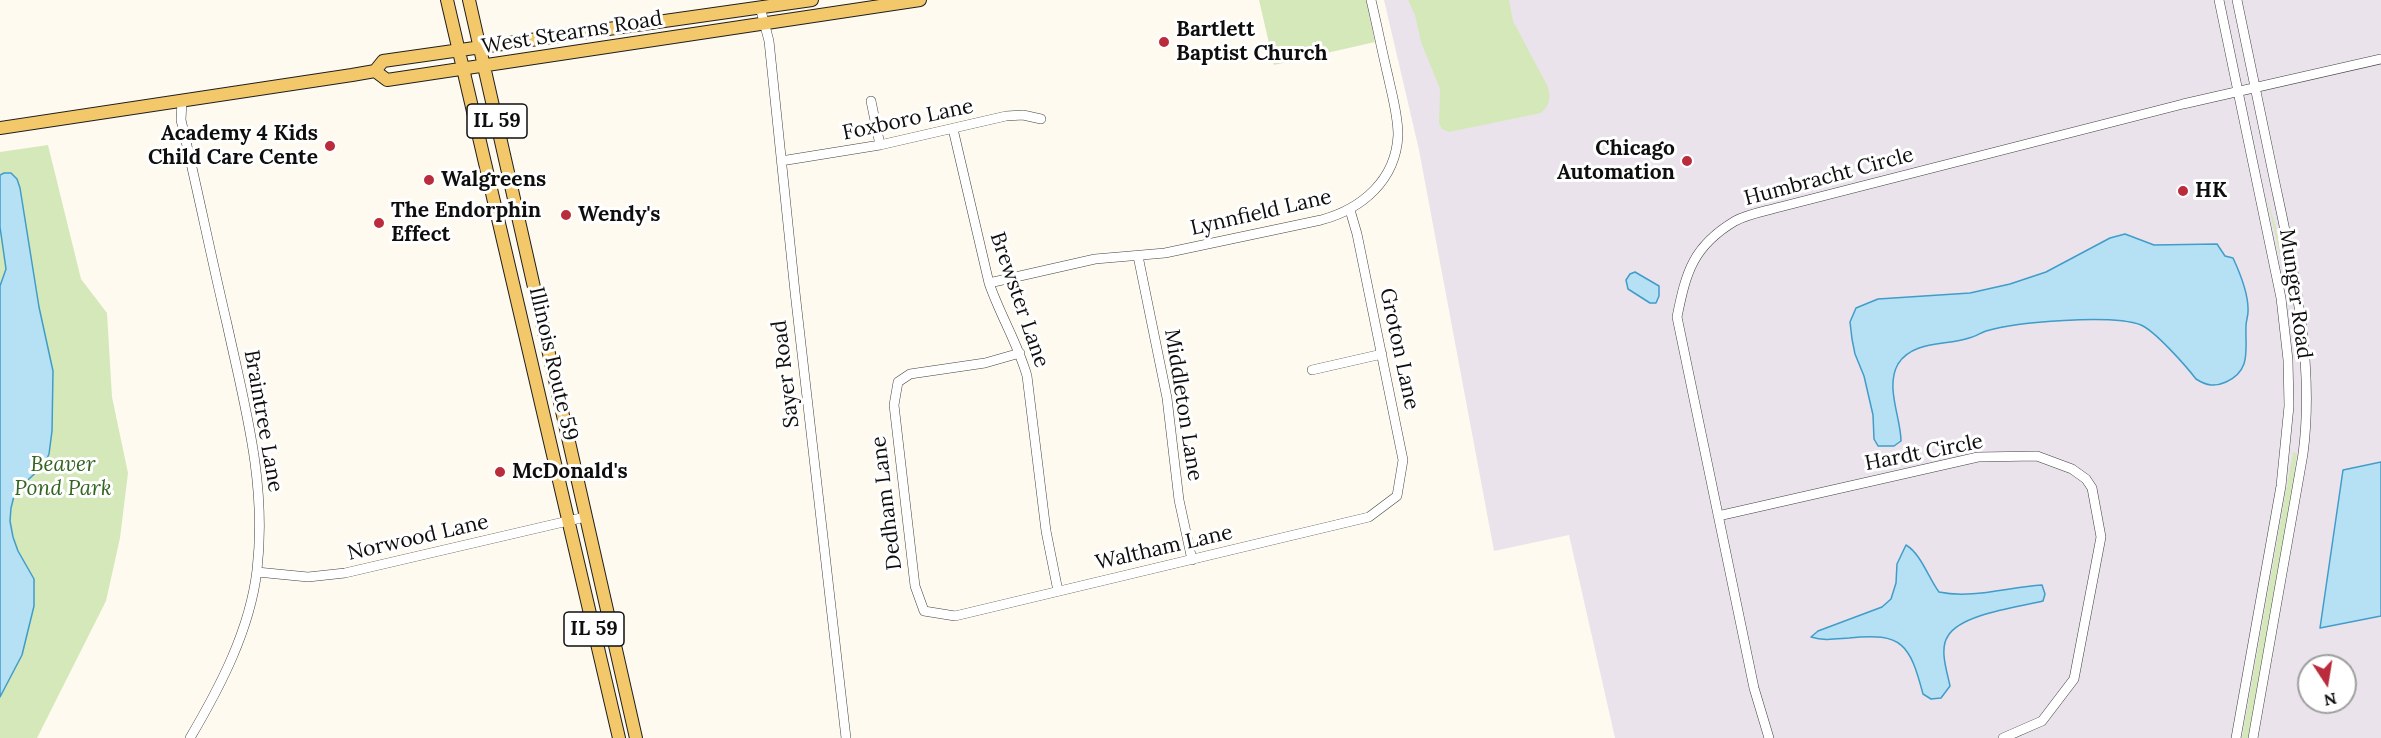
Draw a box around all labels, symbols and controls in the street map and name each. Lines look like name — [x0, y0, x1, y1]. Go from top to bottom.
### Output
street label: West Stearns Road — [480, 6, 664, 60]
place label: Bartlett Baptist Church — [1176, 17, 1328, 67]
marker: Bartlett Baptist Church — [1157, 35, 1171, 49]
street label: Foxboro Lane — [840, 94, 976, 146]
road number: IL 59 — [467, 104, 527, 138]
place label: Academy 4 Kids Child Care Cente — [148, 121, 318, 171]
place label: Chicago Automation — [1557, 136, 1675, 186]
marker: Academy 4 Kids Child Care Cente — [323, 139, 337, 153]
street label: Humbracht Circle — [1742, 142, 1916, 212]
marker: Chicago Automation — [1680, 154, 1694, 168]
place label: Walgreens — [441, 167, 546, 193]
marker: Walgreens — [422, 173, 436, 187]
place label: HK — [2195, 178, 2227, 204]
marker: HK — [2176, 184, 2190, 198]
street label: Lynnfield Lane — [1188, 185, 1334, 241]
place label: The Endorphin Effect — [391, 198, 541, 248]
place label: Wendy's — [578, 202, 660, 228]
marker: Wendy's — [559, 208, 573, 222]
marker: The Endorphin Effect — [372, 216, 386, 230]
street label: Munger Road — [2273, 227, 2317, 361]
street label: Brewster Lane — [984, 229, 1054, 371]
street label: Illinois Route 59 — [523, 285, 583, 443]
street label: Groton Lane — [1374, 286, 1424, 412]
street label: Sayer Road — [767, 319, 805, 429]
street label: Middleton Lane — [1159, 327, 1207, 483]
street label: Braintree Lane — [238, 348, 288, 494]
street label: Hardt Circle — [1863, 429, 1985, 477]
street label: Dedham Lane — [866, 435, 908, 571]
park label: Beaver Pond Park — [14, 452, 112, 502]
place label: McDonald's — [512, 459, 628, 485]
marker: McDonald's — [493, 465, 507, 479]
street label: Norwood Lane — [345, 510, 491, 566]
street label: Waltham Lane — [1093, 520, 1235, 576]
road number: IL 59 — [564, 612, 624, 646]
north arrow — [2297, 654, 2357, 714]
text: N — [2322, 689, 2338, 711]

